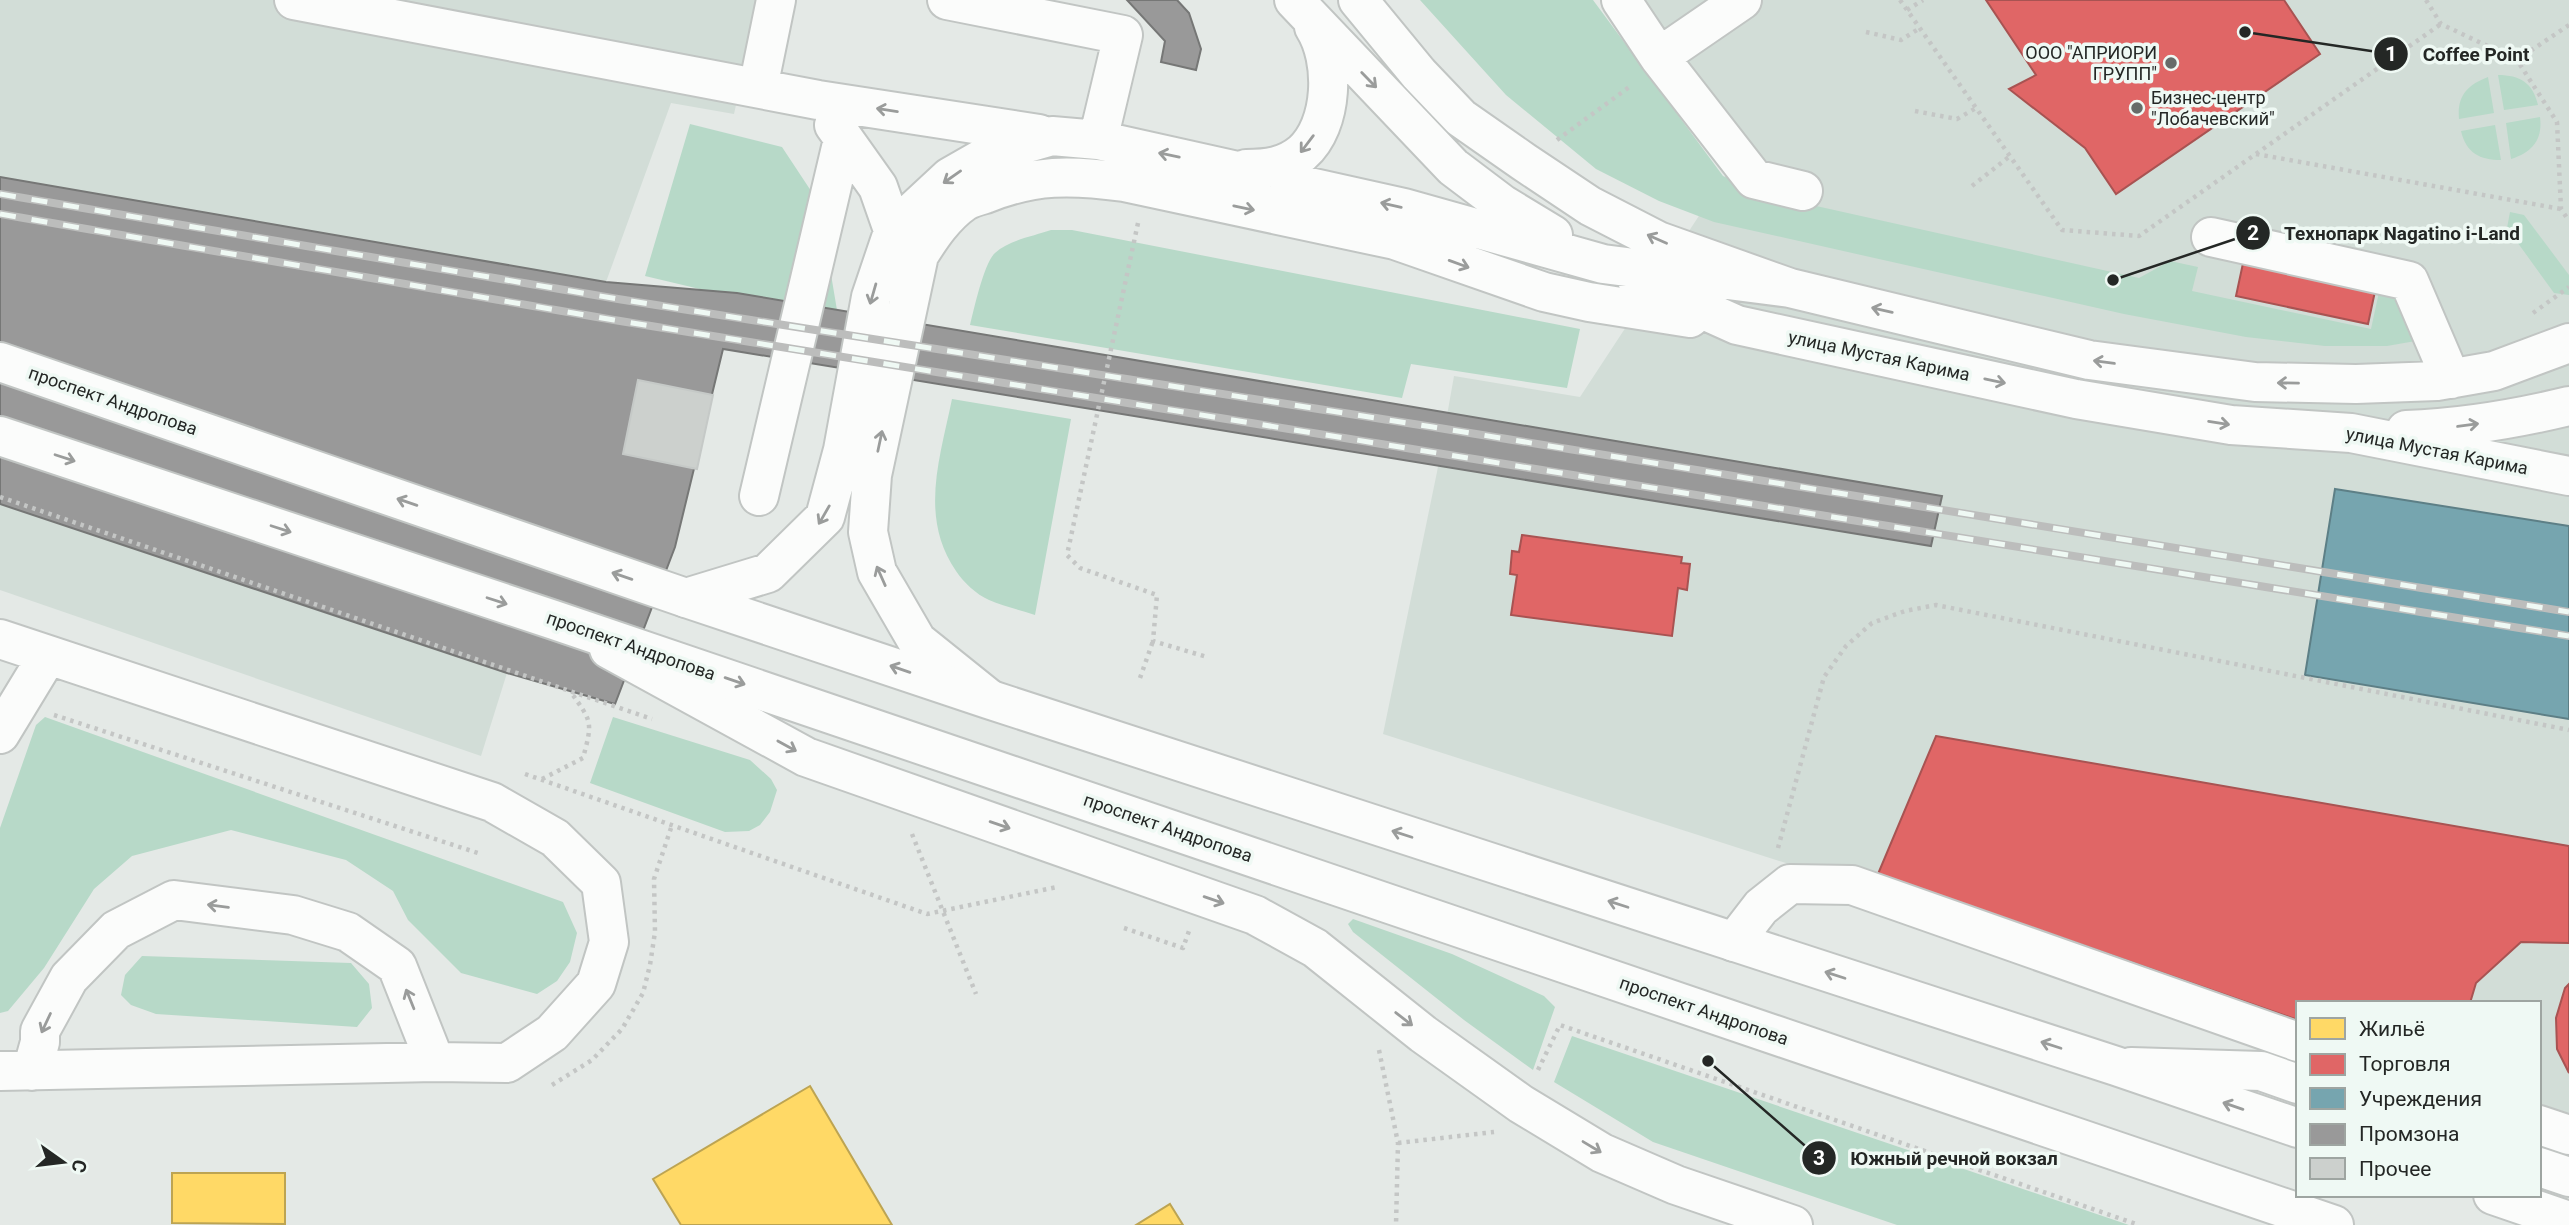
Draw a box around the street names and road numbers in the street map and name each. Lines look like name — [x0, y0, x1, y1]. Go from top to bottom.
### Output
street label: улица Мустая Карима — [1786, 326, 1972, 385]
street label: проспект Андропова — [26, 362, 200, 439]
street label: улица Мустая Карима — [2344, 423, 2530, 478]
street label: проспект Андропова — [544, 607, 718, 684]
street label: проспект Андропова — [1081, 789, 1255, 866]
street label: проспект Андропова — [1617, 972, 1791, 1049]

